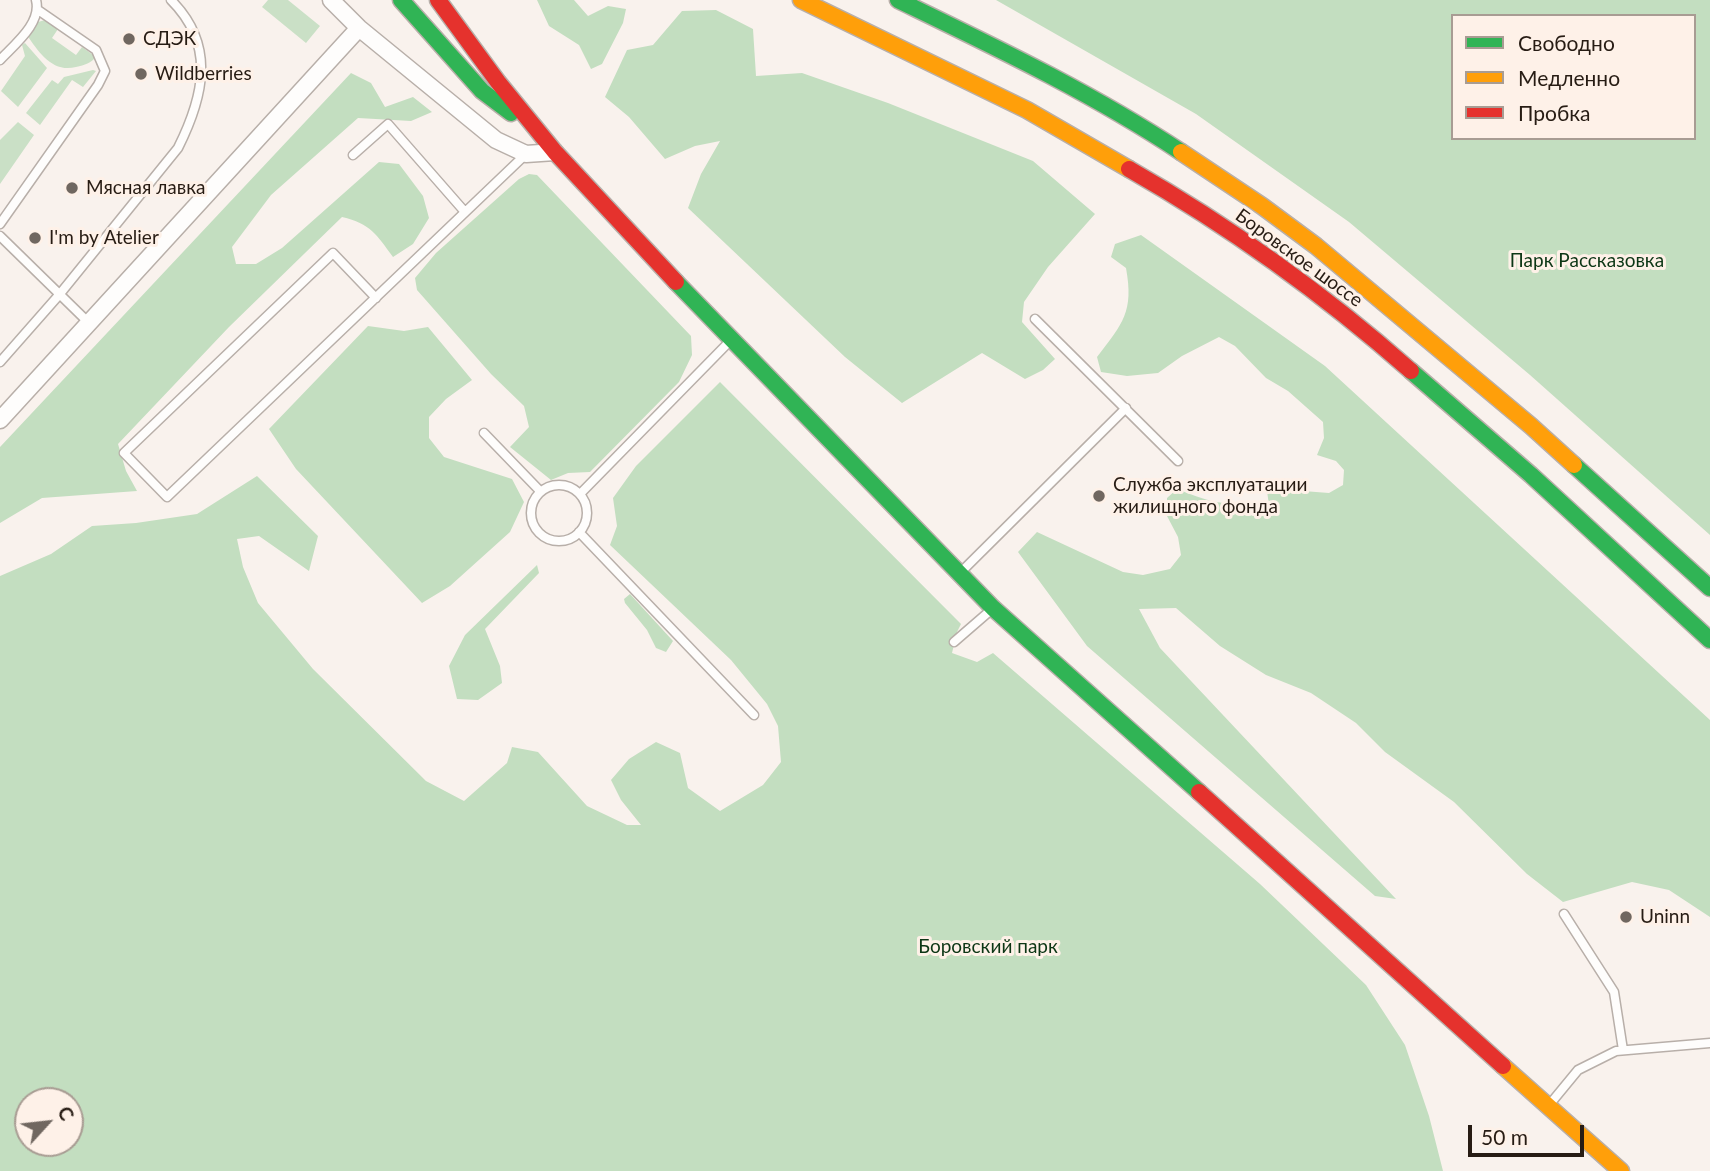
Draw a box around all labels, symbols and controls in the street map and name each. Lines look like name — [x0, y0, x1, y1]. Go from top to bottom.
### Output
legend — [1451, 14, 1696, 140]
place label: СДЭК — [143, 28, 196, 50]
text: Свободно — [1518, 30, 1615, 55]
marker: СДЭК — [121, 31, 137, 47]
place label: Wildberries — [155, 63, 252, 85]
text: Медленно — [1518, 65, 1620, 90]
marker: Wildberries — [133, 66, 149, 82]
text: Пробка — [1518, 100, 1591, 125]
place label: Мясная лавка — [86, 177, 205, 199]
marker: Мясная лавка — [64, 180, 80, 196]
street label: Боровское шоссе — [1231, 204, 1367, 312]
place label: I'm by Atelier — [49, 227, 159, 249]
marker: I'm by Atelier — [27, 230, 43, 246]
park label: Парк Рассказовка — [1510, 250, 1664, 272]
place label: Служба эксплуатации жилищного фонда — [1113, 474, 1307, 518]
marker: Служба эксплуатации жилищного фонда — [1091, 488, 1107, 504]
place label: Uninn — [1640, 906, 1690, 928]
marker: Uninn — [1618, 909, 1634, 925]
park label: Боровский парк — [918, 936, 1058, 958]
north arrow — [14, 1087, 84, 1157]
text: С — [53, 1102, 79, 1124]
scale bar — [1472, 1112, 1588, 1156]
text: 50 m — [1481, 1124, 1528, 1149]

